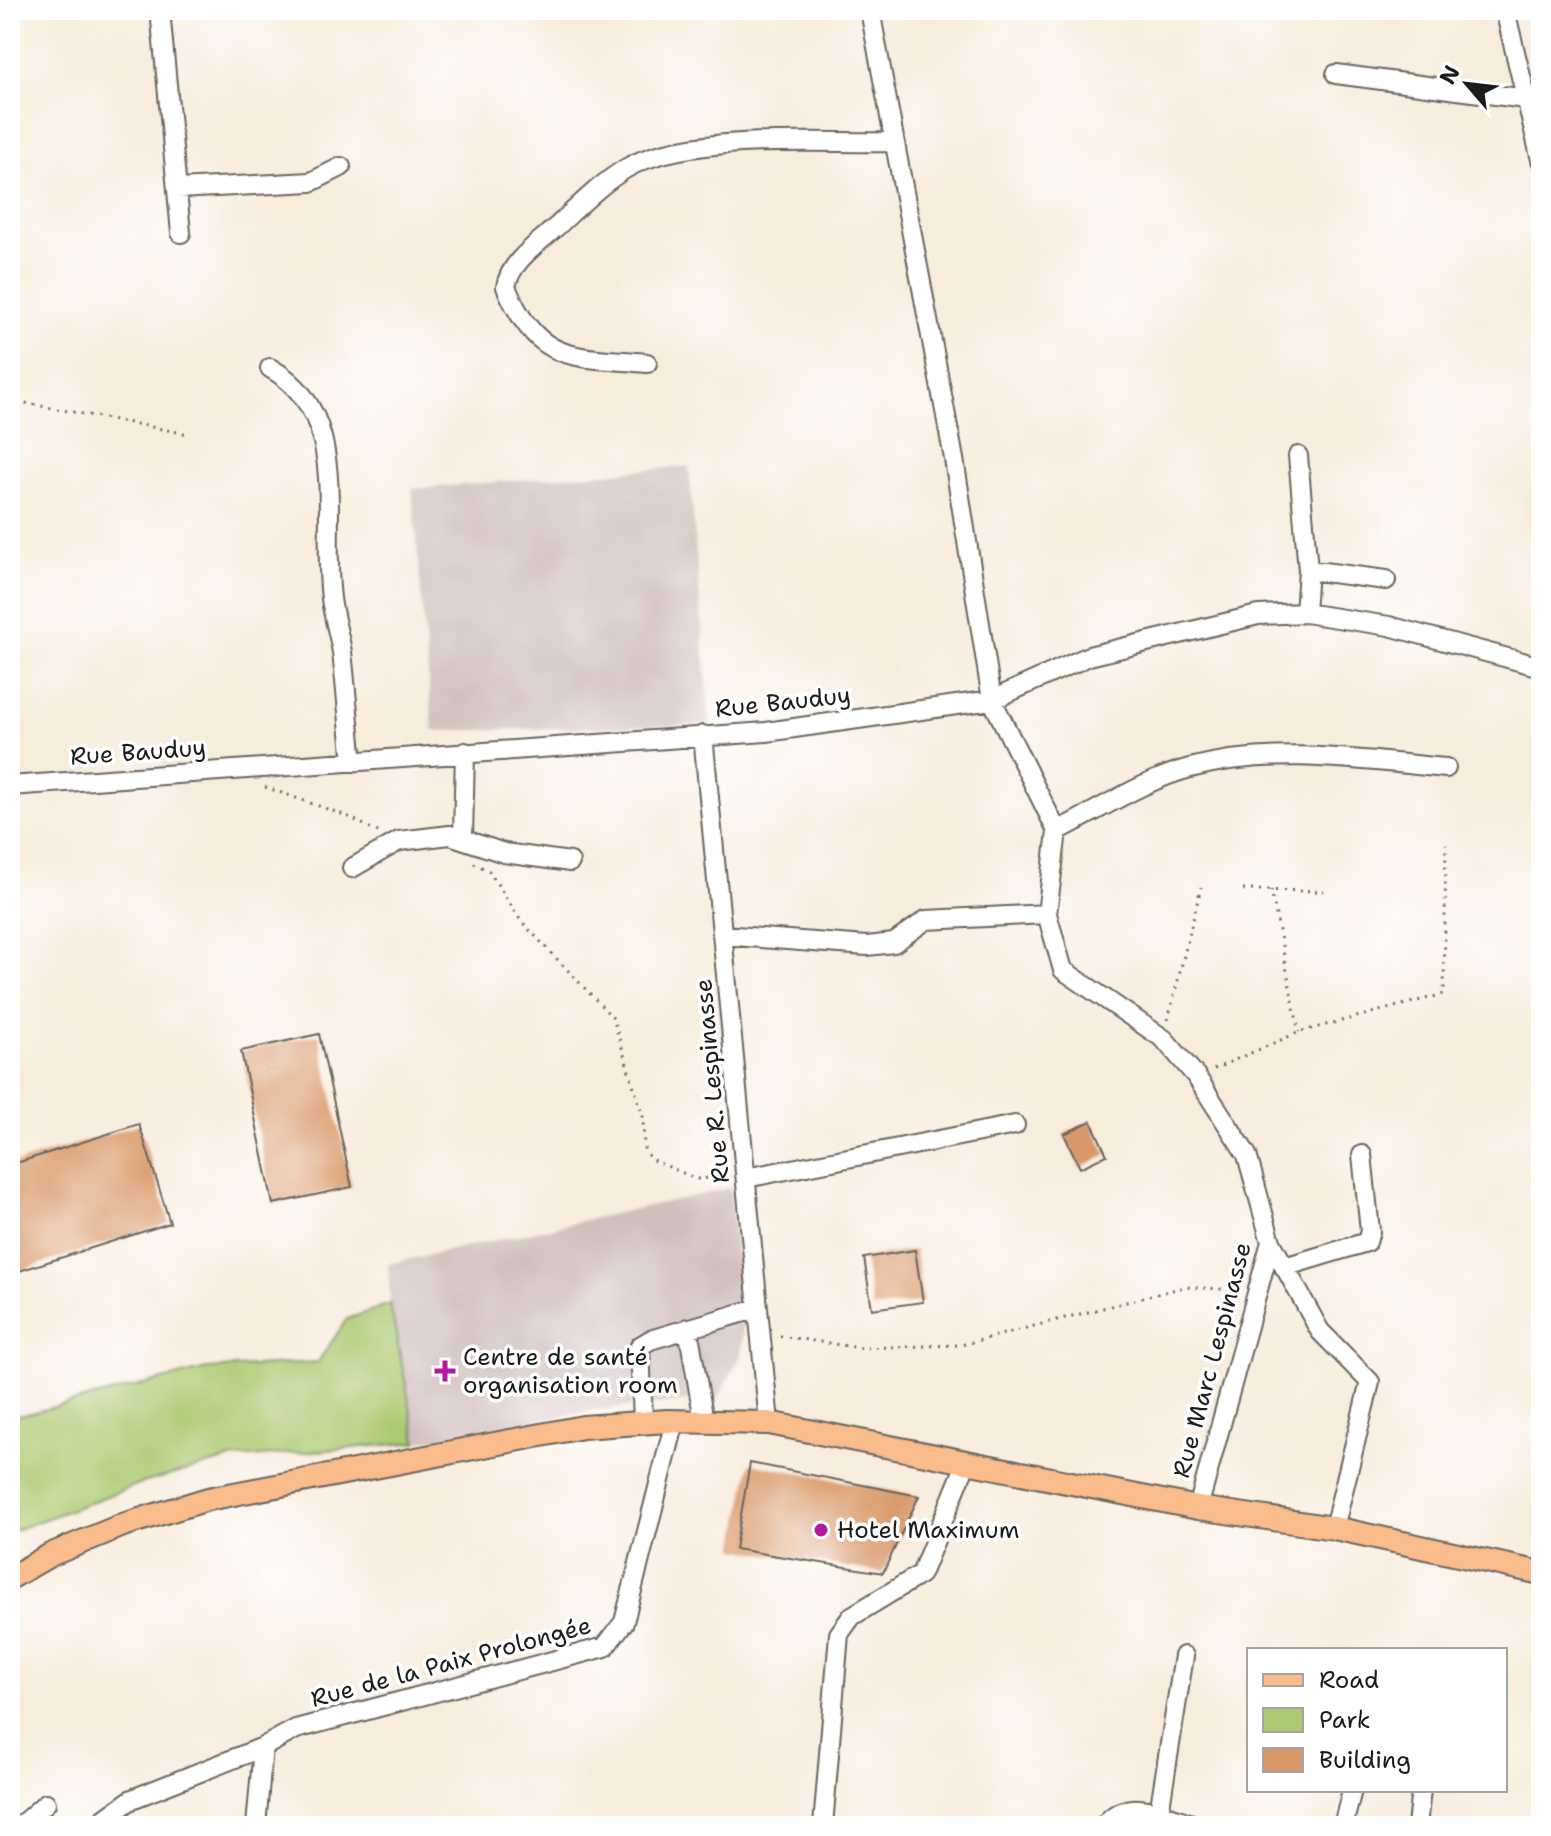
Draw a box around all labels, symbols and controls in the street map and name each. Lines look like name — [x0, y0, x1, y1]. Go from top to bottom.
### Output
north arrow — [1427, 44, 1507, 124]
text: N — [1433, 60, 1467, 89]
street label: Rue Bauduy — [714, 679, 852, 725]
street label: Rue Bauduy — [69, 731, 207, 773]
street label: Rue R. Lespinasse — [687, 977, 737, 1185]
street label: Rue Marc Lespinasse — [1165, 1239, 1259, 1481]
place label: Centre de santé organisation room — [463, 1341, 678, 1401]
marker: Centre de santé organisation room — [434, 1360, 456, 1382]
place label: Hotel Maximum — [837, 1514, 1019, 1546]
marker: Hotel Maximum — [812, 1521, 830, 1539]
street label: Rue de la Paix Prolongée — [307, 1609, 595, 1715]
legend — [1247, 1648, 1507, 1792]
text: Road — [1319, 1664, 1379, 1696]
text: Park — [1319, 1704, 1371, 1736]
text: Building — [1319, 1744, 1411, 1776]

